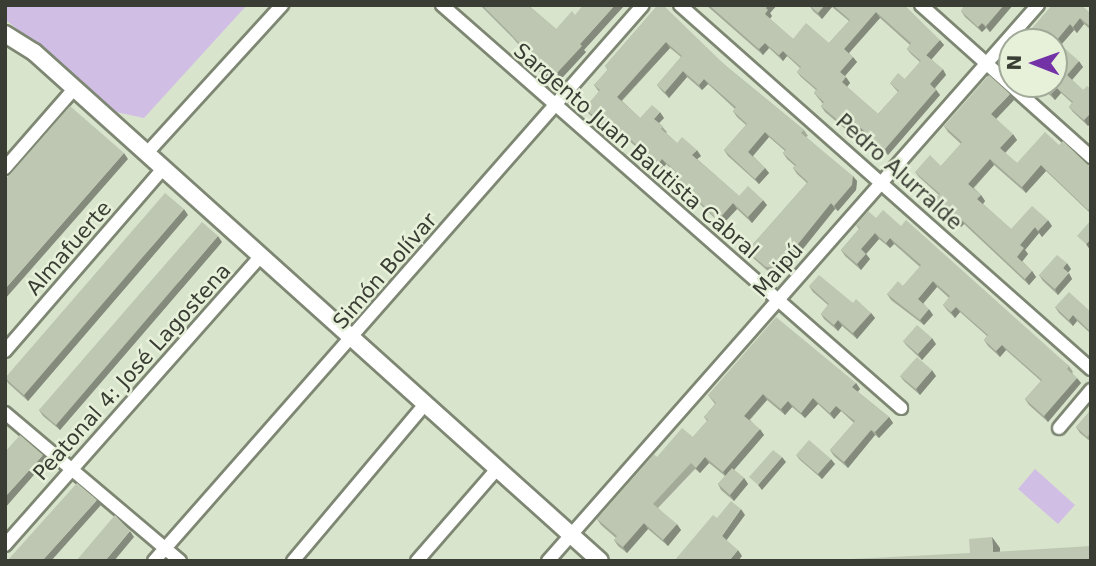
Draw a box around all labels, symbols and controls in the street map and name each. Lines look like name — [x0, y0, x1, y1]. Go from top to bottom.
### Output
north arrow — [998, 28, 1068, 98]
street label: Sargento Juan Bautista Cabral — [509, 38, 763, 264]
text: N — [1003, 55, 1025, 71]
street label: Pedro Alurralde — [831, 109, 967, 235]
street label: Almafuerte — [21, 196, 117, 300]
street label: Simón Bolívar — [328, 208, 442, 334]
street label: Maipú — [748, 238, 808, 302]
street label: Peatonal 4: José Lagostena — [28, 258, 236, 486]

